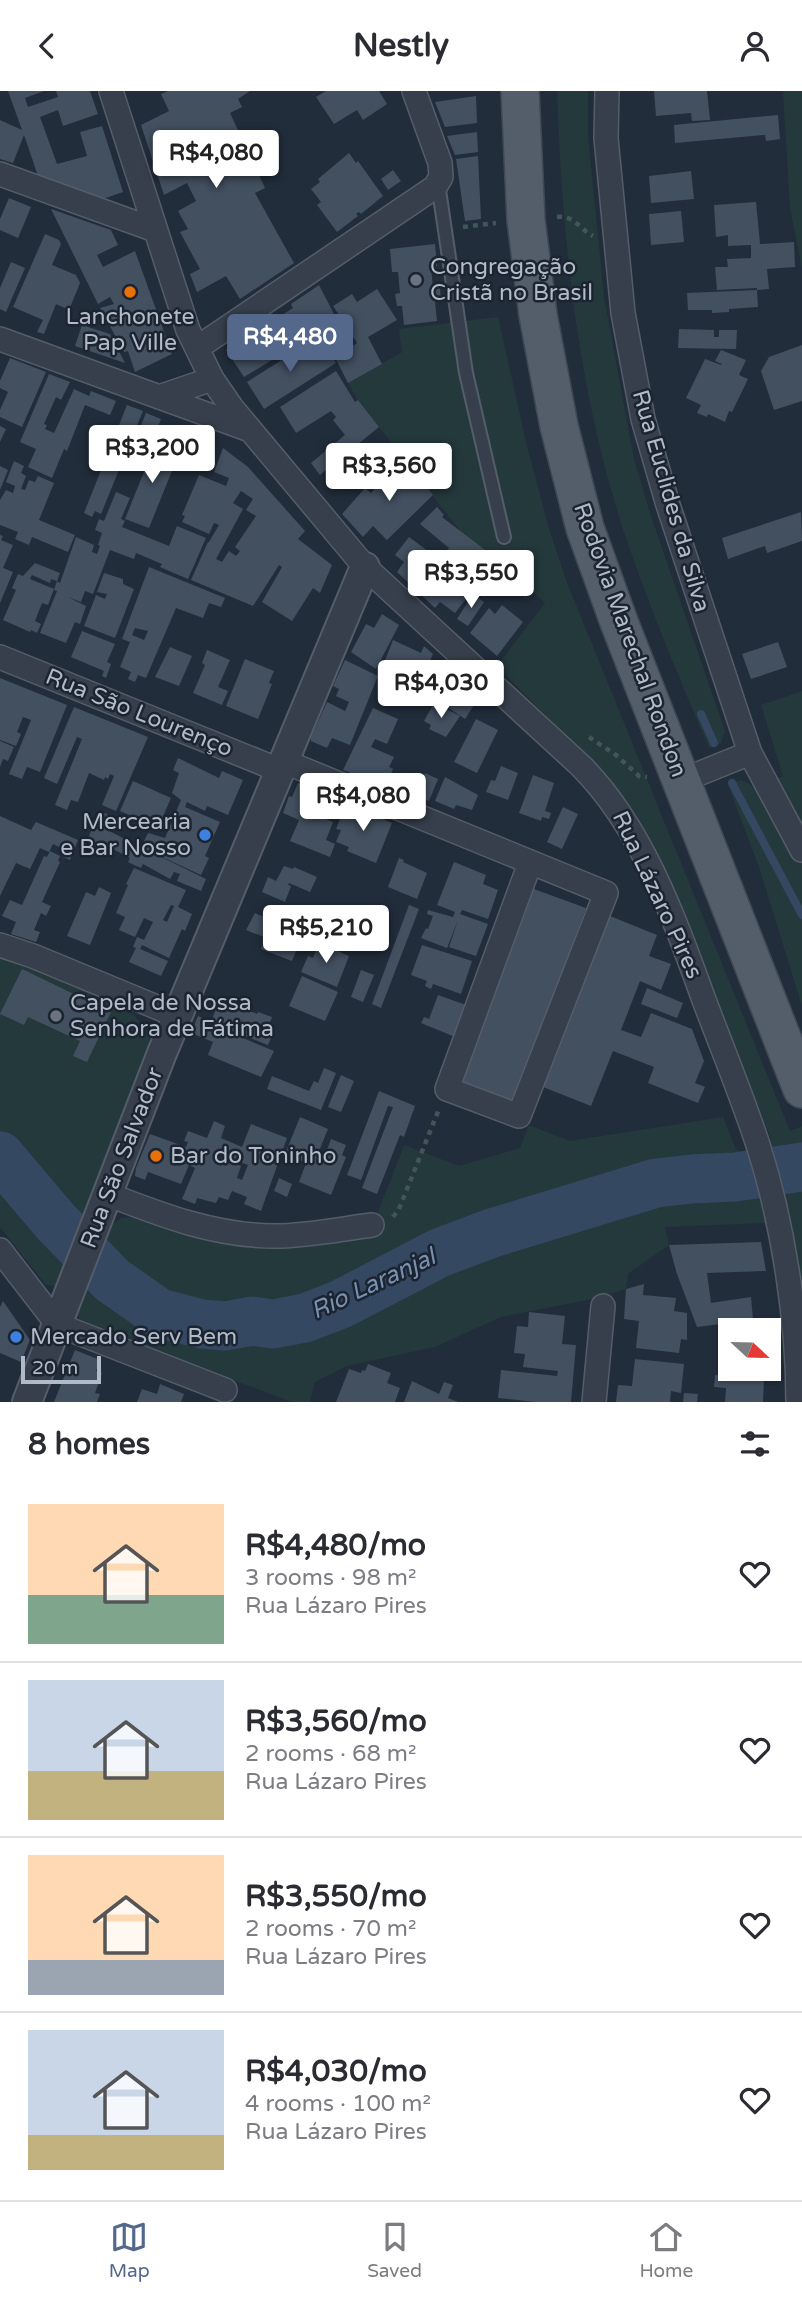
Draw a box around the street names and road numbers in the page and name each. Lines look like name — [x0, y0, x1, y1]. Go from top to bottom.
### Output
street label: Rua Euclides da Silva — [626, 387, 716, 615]
street label: Rodovia Marechal Rondon — [567, 499, 693, 781]
street label: Rua São Lourenço — [41, 663, 237, 763]
street label: Rua Lázaro Pires — [606, 807, 708, 983]
street label: Rua São Salvador — [75, 1063, 169, 1252]

